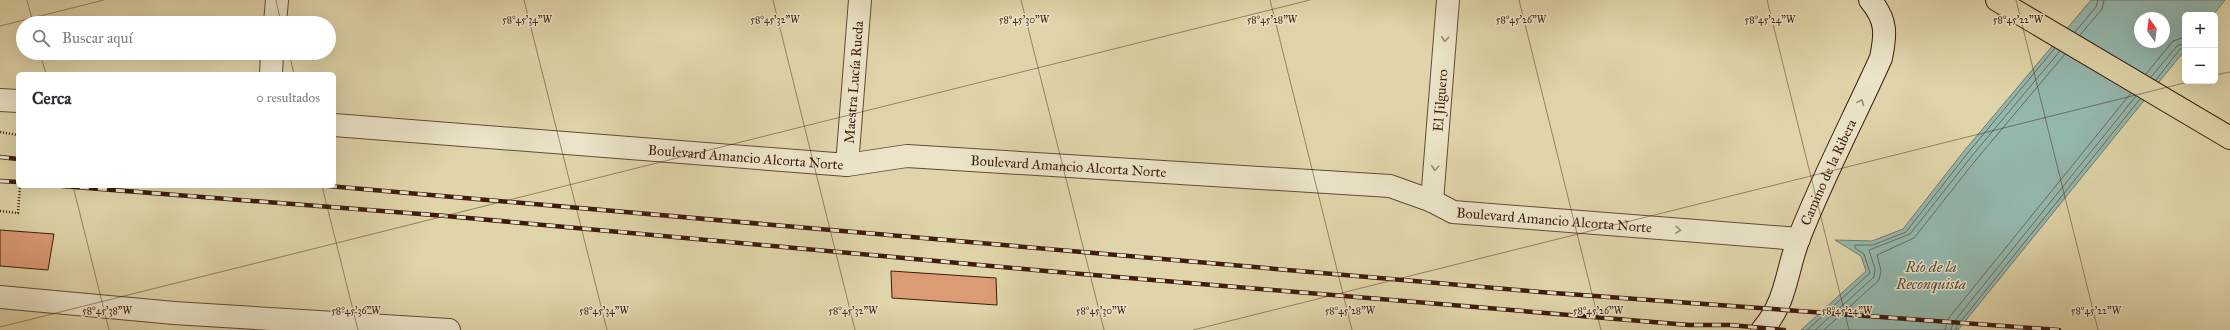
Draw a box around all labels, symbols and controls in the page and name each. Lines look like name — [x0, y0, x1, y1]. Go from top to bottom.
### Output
north arrow — [2134, 12, 2170, 48]
map controls — [2182, 12, 2218, 84]
button: + — [2182, 12, 2218, 48]
text: 58°45'34"W — [502, 14, 553, 26]
text: 58°45'32"W — [750, 14, 800, 26]
text: 58°45'30"W — [999, 14, 1050, 26]
text: 58°45'28"W — [1247, 14, 1298, 26]
text: 58°45'26"W — [1496, 14, 1547, 26]
text: 58°45'24"W — [1745, 14, 1796, 26]
text: 58°45'22"W — [1993, 14, 2044, 26]
search box — [16, 16, 336, 60]
street label: Maestra Lucía Rueda — [841, 20, 867, 144]
icon: search — [30, 27, 52, 49]
text: Buscar aquí — [62, 29, 133, 47]
one-way arrow — [1441, 36, 1450, 42]
button: − — [2182, 48, 2218, 84]
street label: El Jilguero — [1430, 69, 1451, 132]
text: Cerca — [32, 88, 71, 109]
text: 0 resultados — [256, 90, 320, 106]
one-way arrow — [1856, 99, 1864, 106]
street label: Camino de la Ribera — [1797, 116, 1860, 228]
street label: Boulevard Amancio Alcorta Norte — [647, 142, 844, 174]
street label: Boulevard Amancio Alcorta Norte — [970, 152, 1167, 181]
one-way arrow — [1430, 165, 1439, 171]
street label: Boulevard Amancio Alcorta Norte — [1456, 204, 1653, 237]
one-way arrow — [1675, 225, 1681, 234]
water label: Río de la Reconquista — [1895, 258, 1966, 293]
text: 58°45'38"W — [82, 305, 132, 317]
text: 58°45'36"W — [331, 305, 381, 317]
text: 58°45'34"W — [579, 305, 630, 317]
text: 58°45'32"W — [828, 305, 878, 317]
text: 58°45'30"W — [1076, 305, 1127, 317]
text: 58°45'28"W — [1325, 305, 1376, 317]
text: 58°45'26"W — [1573, 305, 1624, 317]
text: 58°45'24"W — [1822, 305, 1873, 317]
text: 58°45'22"W — [2071, 305, 2122, 317]

